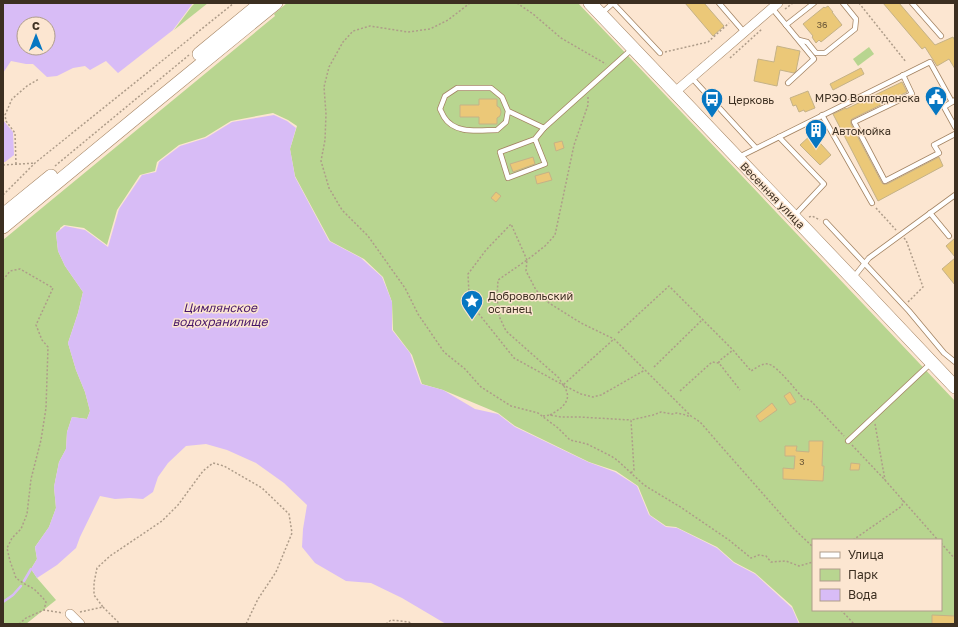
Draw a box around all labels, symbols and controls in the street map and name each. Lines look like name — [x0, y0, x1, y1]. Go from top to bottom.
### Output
north arrow — [16, 16, 56, 56]
text: С — [32, 19, 40, 32]
house number: 36 — [817, 19, 827, 30]
public building icon: МРЭО Волгодонска — [923, 84, 949, 117]
bus stop icon: Церковь — [699, 86, 725, 119]
place label: МРЭО Волгодонска — [815, 91, 920, 104]
place label: Церковь — [728, 93, 774, 106]
building icon: Автомойка — [803, 117, 829, 150]
place label: Автомойка — [832, 124, 891, 137]
street label: Весенняя улица — [738, 159, 808, 231]
place icon: Добровольский останец — [459, 288, 485, 321]
place label: Добровольский останец — [488, 289, 573, 315]
water label: Цимлянское водохранилище — [173, 300, 268, 329]
house number: 3 — [799, 456, 805, 467]
legend — [812, 539, 942, 611]
text: Улица — [848, 547, 884, 562]
text: Парк — [848, 567, 878, 582]
text: Вода — [848, 587, 877, 602]

